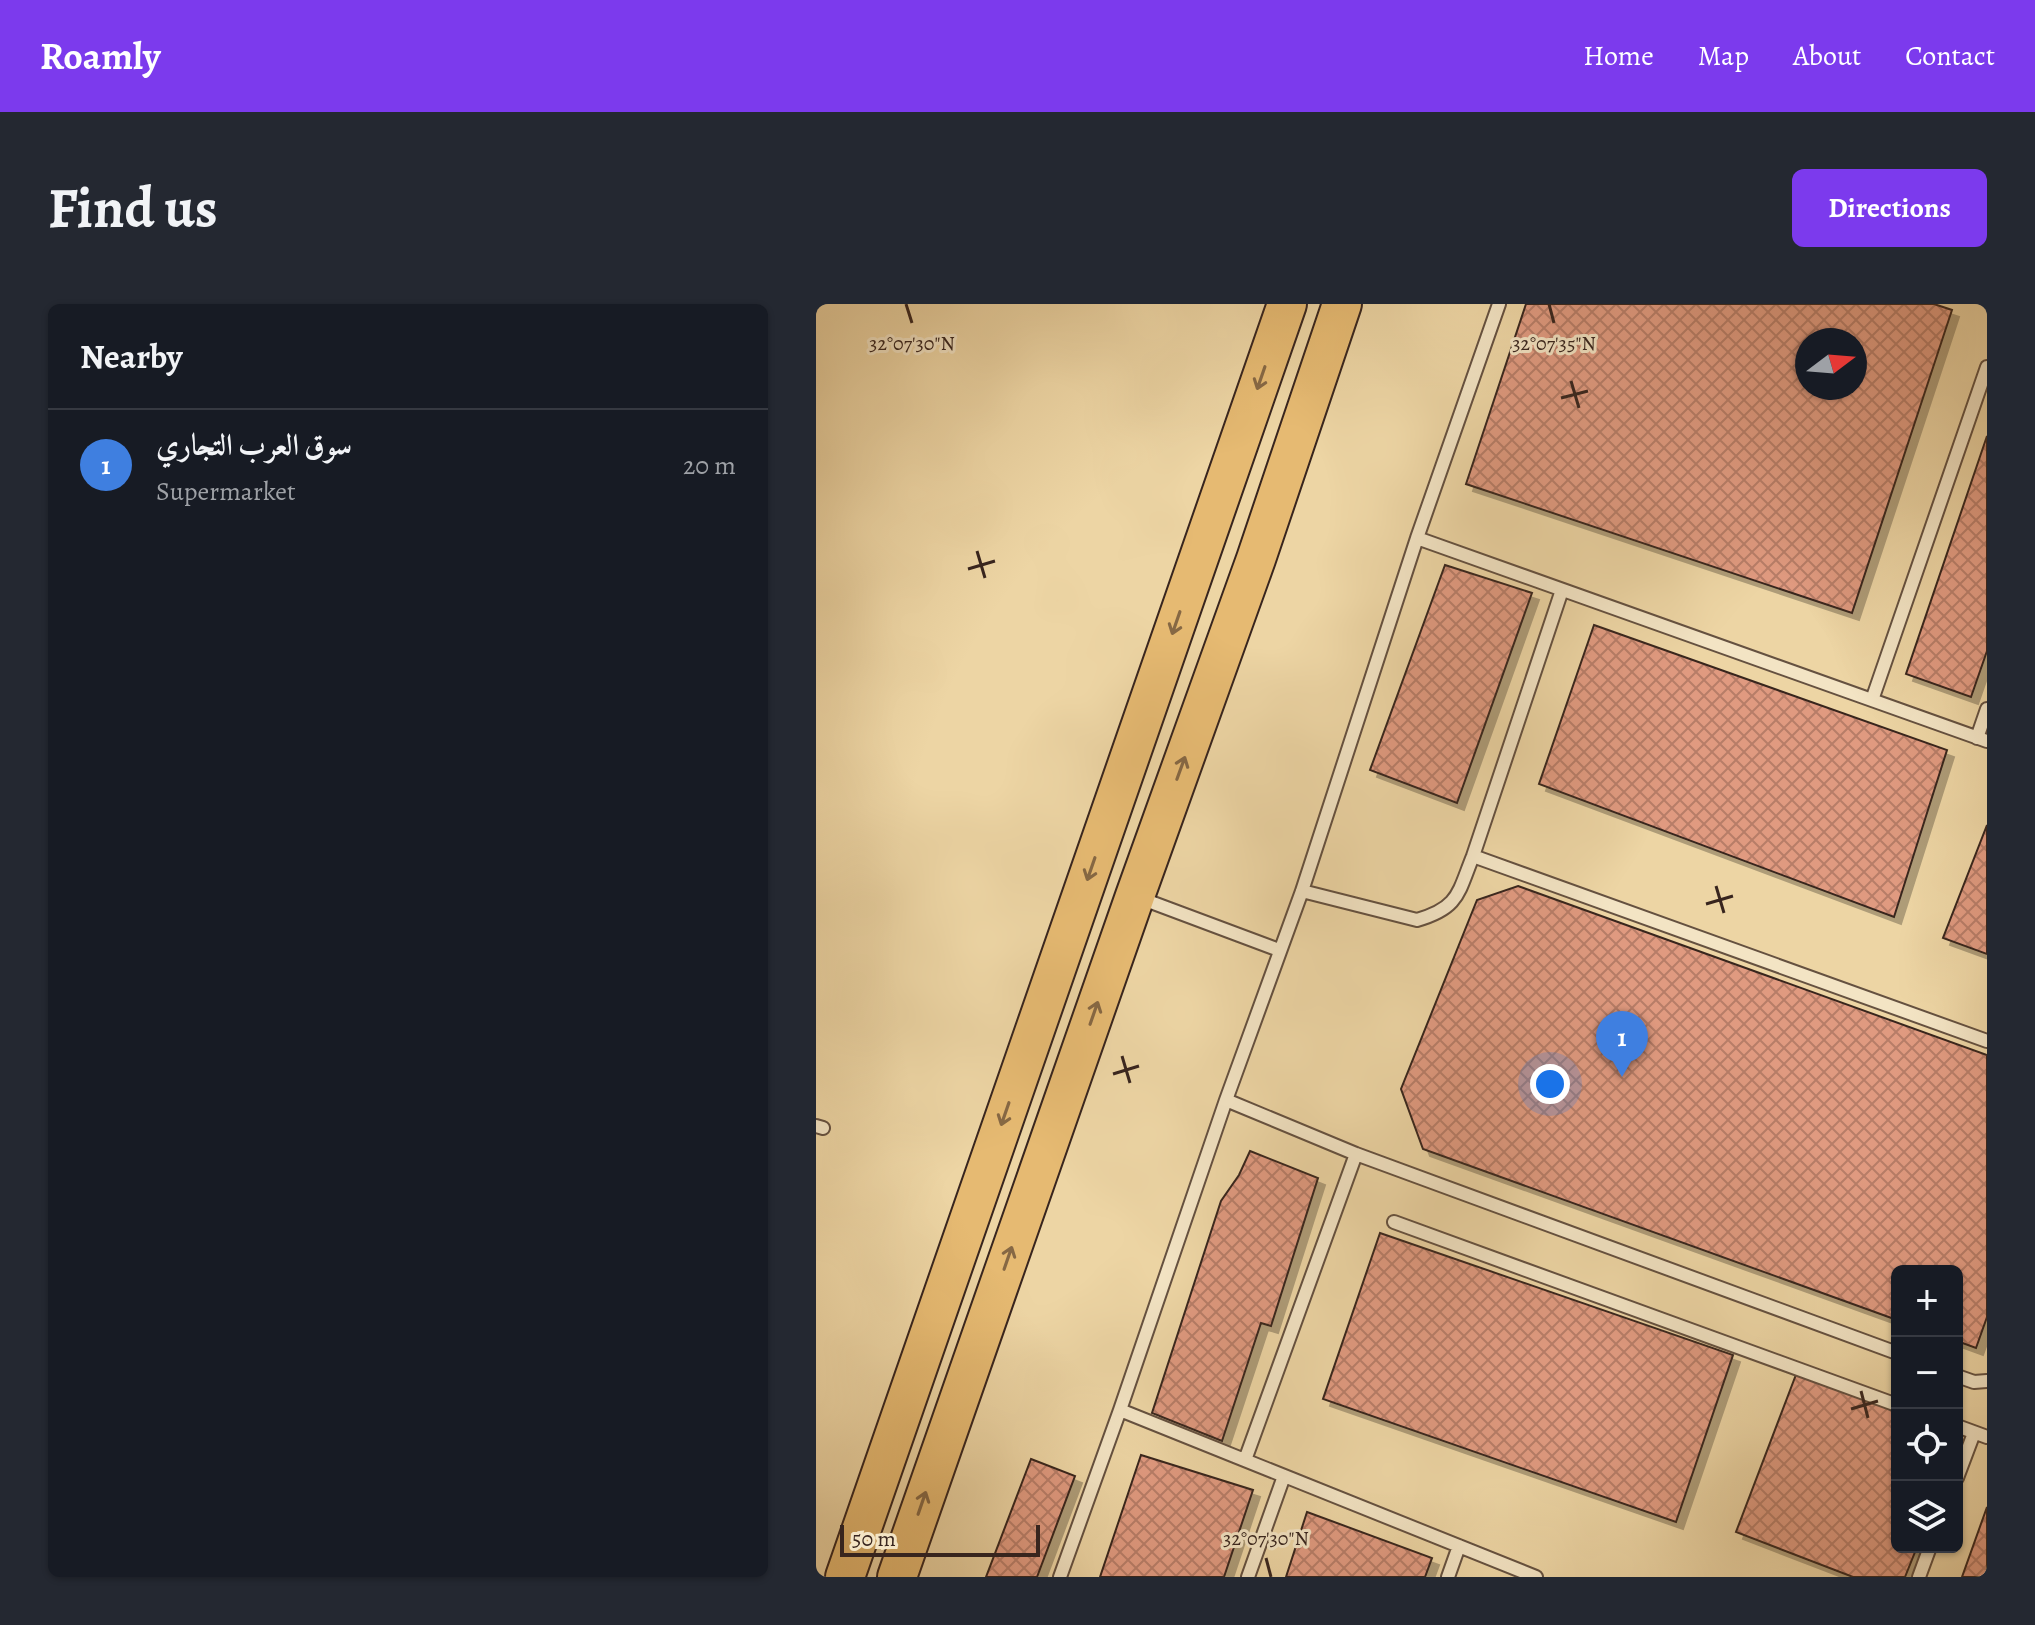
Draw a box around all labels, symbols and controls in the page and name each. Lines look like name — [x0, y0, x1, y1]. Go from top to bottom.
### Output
text: Roamly — [40, 30, 161, 82]
text: Home — [1583, 37, 1654, 75]
text: Map — [1698, 37, 1749, 75]
text: About — [1793, 37, 1861, 75]
text: Contact — [1905, 37, 1995, 75]
button: Directions — [1792, 169, 1987, 247]
text: Find us — [48, 170, 218, 246]
north arrow — [1795, 328, 1867, 400]
text: 32°07'30"N — [869, 330, 955, 357]
text: 32°07'35"N — [1512, 330, 1596, 357]
text: Nearby — [80, 333, 183, 380]
one-way arrow — [1253, 365, 1268, 390]
text: سوق العرب التجاري — [156, 425, 352, 465]
text: 1 — [101, 448, 111, 483]
text: 20 m — [683, 448, 736, 483]
text: Supermarket — [156, 474, 296, 509]
one-way arrow — [1168, 611, 1182, 635]
one-way arrow — [1175, 756, 1189, 780]
one-way arrow — [1082, 856, 1097, 881]
one-way arrow — [1088, 1000, 1103, 1025]
pin: 1 — [1596, 1011, 1648, 1077]
your location — [1530, 1064, 1570, 1104]
one-way arrow — [997, 1102, 1012, 1127]
one-way arrow — [1002, 1246, 1017, 1271]
map controls — [1891, 1265, 1963, 1553]
button: + — [1891, 1265, 1963, 1337]
button: − — [1891, 1337, 1963, 1409]
button: locate — [1891, 1409, 1963, 1481]
button: layers — [1891, 1481, 1963, 1553]
one-way arrow — [916, 1491, 931, 1516]
scale bar — [840, 1521, 1040, 1557]
text: 50 m — [852, 1524, 896, 1554]
text: 32°07'30"N — [1223, 1525, 1309, 1552]

